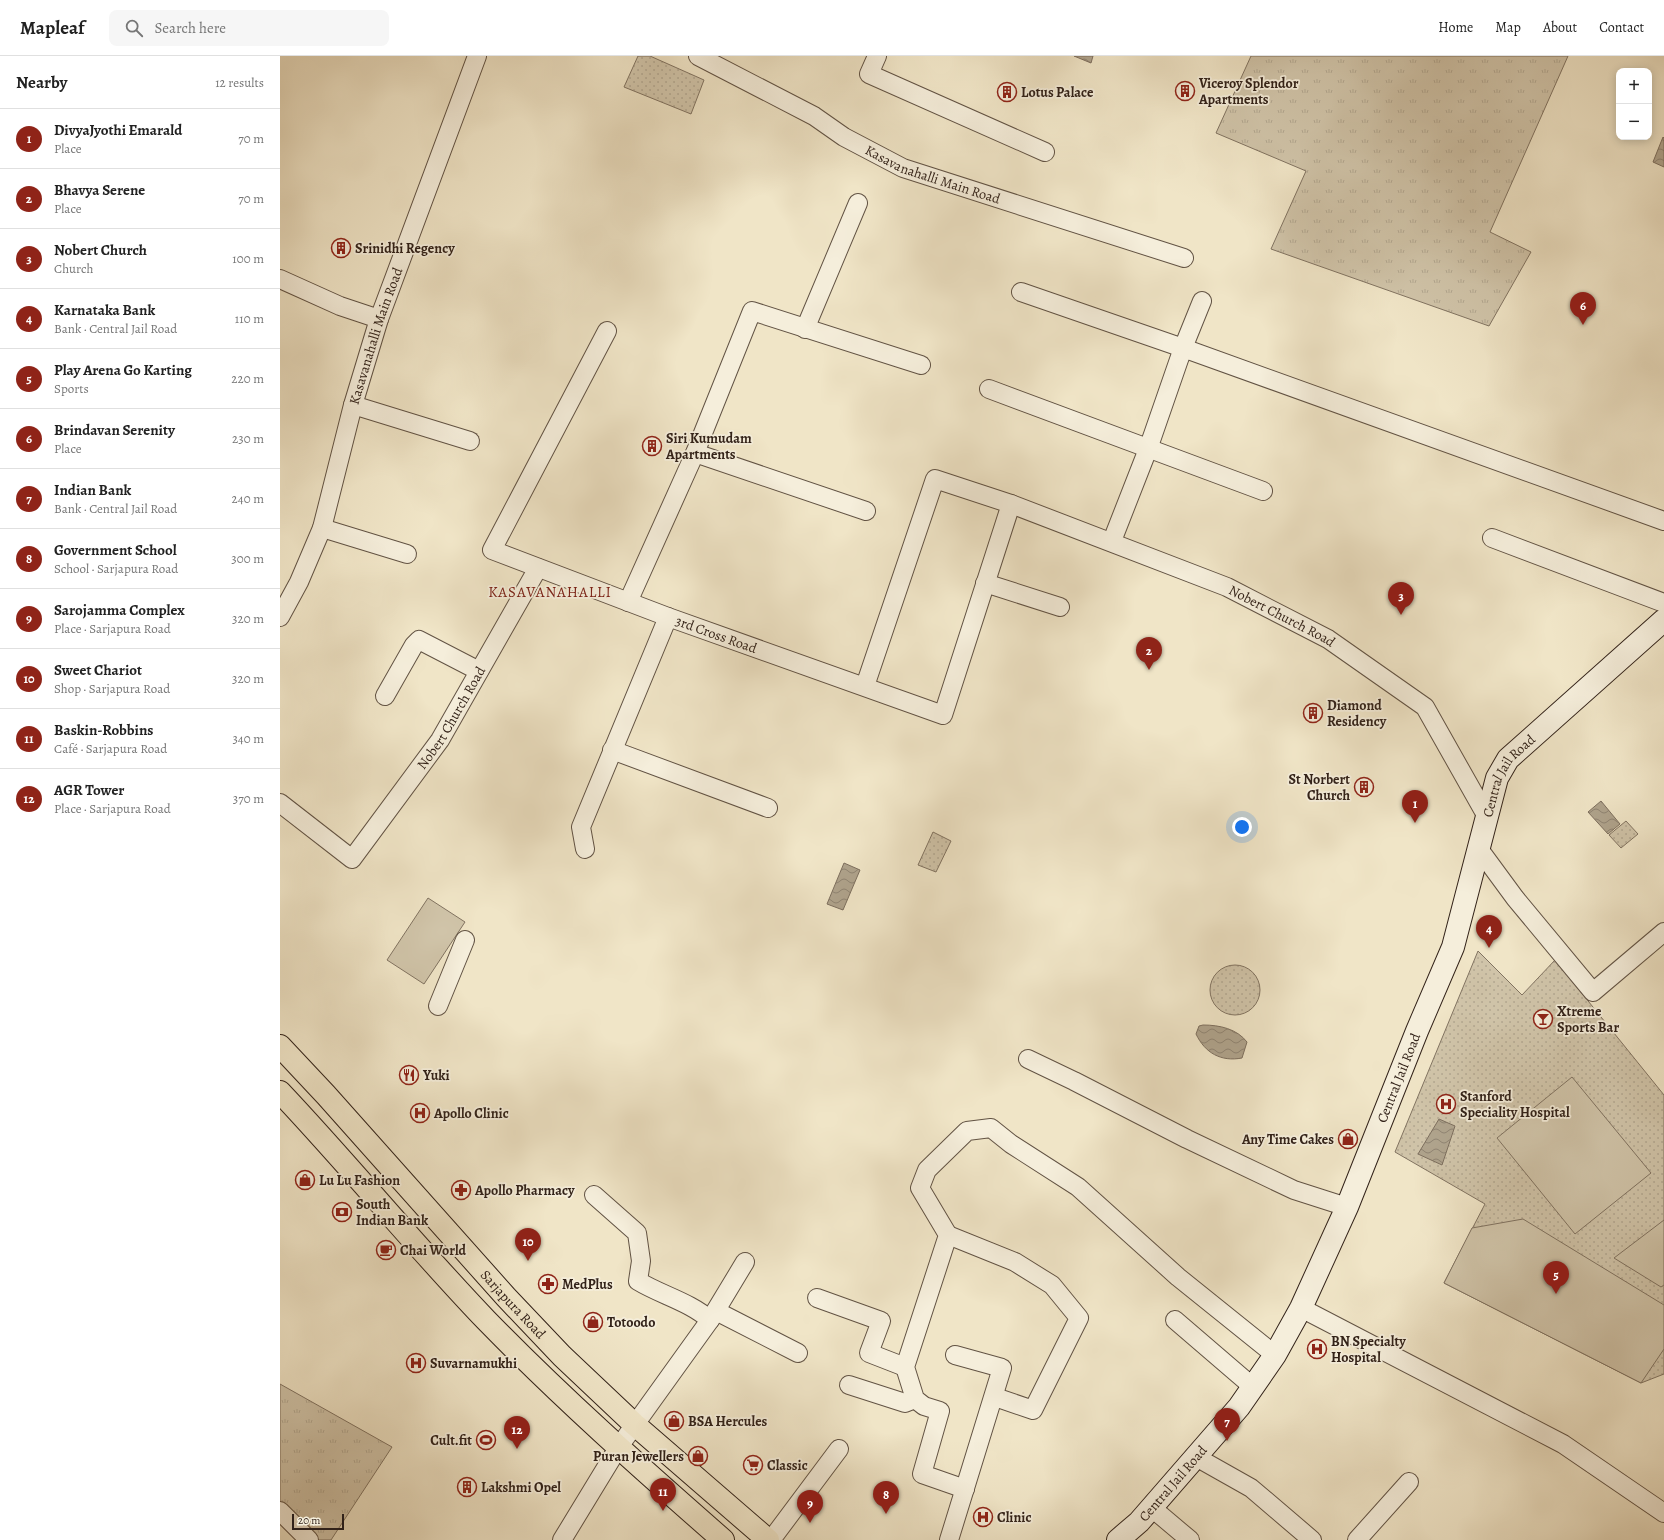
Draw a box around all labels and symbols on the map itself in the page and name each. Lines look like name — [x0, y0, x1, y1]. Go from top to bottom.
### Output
place label: Viceroy Splendor Apartments — [1198, 74, 1299, 109]
building icon: Viceroy Splendor Apartments — [1174, 80, 1196, 102]
building icon: Lotus Palace — [996, 81, 1018, 103]
place label: Lotus Palace — [1021, 83, 1094, 102]
street label: Kasavanahalli Main Road — [862, 141, 1003, 209]
building icon: Srinidhi Regency — [330, 237, 352, 259]
place label: Srinidhi Regency — [355, 239, 455, 258]
street label: Kasavanahalli Main Road — [345, 264, 408, 407]
pin: 6 — [1570, 292, 1596, 325]
place label: Siri Kumudam Apartments — [665, 429, 752, 464]
building icon: Siri Kumudam Apartments — [641, 435, 663, 457]
street label: Nobert Church Road — [1225, 581, 1339, 652]
district label: KASAVANAHALLI — [488, 582, 612, 602]
pin: 3 — [1388, 582, 1414, 615]
street label: 3rd Cross Road — [673, 611, 760, 658]
pin: 2 — [1136, 637, 1162, 670]
street label: Nobert Church Road — [413, 663, 490, 773]
place label: Diamond Residency — [1327, 696, 1387, 731]
building icon: Diamond Residency — [1302, 702, 1324, 724]
street label: Central Jail Road — [1478, 730, 1540, 819]
place label: St Norbert Church — [1289, 770, 1350, 805]
building icon: St Norbert Church — [1353, 776, 1375, 798]
pin: 1 — [1402, 790, 1428, 823]
your location — [1232, 817, 1252, 837]
pin: 4 — [1476, 915, 1502, 948]
place label: Xtreme Sports Bar — [1557, 1002, 1619, 1037]
bar icon: Xtreme Sports Bar — [1532, 1008, 1554, 1030]
street label: Central Jail Road — [1372, 1030, 1425, 1126]
restaurant icon: Yuki — [398, 1064, 420, 1086]
place label: Yuki — [422, 1066, 450, 1085]
place label: Stanford Speciality Hospital — [1460, 1087, 1570, 1122]
hospital icon: Stanford Speciality Hospital — [1435, 1093, 1457, 1115]
hospital icon: Apollo Clinic — [409, 1102, 431, 1124]
place label: Apollo Clinic — [433, 1104, 509, 1123]
shop icon: Any Time Cakes — [1337, 1128, 1359, 1150]
place label: Any Time Cakes — [1241, 1130, 1334, 1149]
shop icon: Lu Lu Fashion — [294, 1169, 316, 1191]
place label: Lu Lu Fashion — [319, 1171, 400, 1190]
pharmacy icon: Apollo Pharmacy — [450, 1179, 472, 1201]
place label: Apollo Pharmacy — [474, 1181, 575, 1200]
place label: South Indian Bank — [356, 1195, 429, 1230]
bank icon: South Indian Bank — [331, 1201, 353, 1223]
pin: 10 — [515, 1228, 541, 1261]
cafe icon: Chai World — [375, 1239, 397, 1261]
place label: Chai World — [400, 1241, 467, 1260]
pin: 5 — [1543, 1261, 1569, 1294]
street label: Sarjapura Road — [476, 1266, 550, 1343]
pharmacy icon: MedPlus — [537, 1273, 559, 1295]
place label: MedPlus — [562, 1275, 613, 1294]
shop icon: Totoodo — [582, 1311, 604, 1333]
place label: Totoodo — [607, 1313, 655, 1332]
place label: BN Specialty Hospital — [1331, 1332, 1406, 1367]
hospital icon: BN Specialty Hospital — [1306, 1338, 1328, 1360]
hospital icon: Suvarnamukhi — [405, 1352, 427, 1374]
place label: Suvarnamukhi — [430, 1354, 517, 1373]
pin: 7 — [1214, 1408, 1240, 1441]
shop icon: BSA Hercules — [663, 1410, 685, 1432]
place label: BSA Hercules — [688, 1412, 768, 1431]
pin: 12 — [504, 1416, 530, 1449]
sports icon: Cult.fit — [475, 1429, 497, 1451]
place label: Cult.fit — [430, 1431, 472, 1450]
street label: Central Jail Road — [1135, 1441, 1212, 1526]
shop icon: Puran Jewellers — [687, 1445, 709, 1467]
place label: Puran Jewellers — [593, 1447, 684, 1466]
supermarket icon: Classic — [742, 1454, 764, 1476]
place label: Classic — [767, 1456, 808, 1475]
building icon: Lakshmi Opel — [456, 1476, 478, 1498]
place label: Lakshmi Opel — [481, 1478, 561, 1497]
pin: 11 — [650, 1478, 676, 1511]
pin: 8 — [873, 1481, 899, 1514]
pin: 9 — [797, 1490, 823, 1523]
hospital icon: Clinic — [972, 1506, 994, 1528]
place label: Clinic — [997, 1508, 1031, 1527]
scale bar — [292, 1512, 344, 1531]

